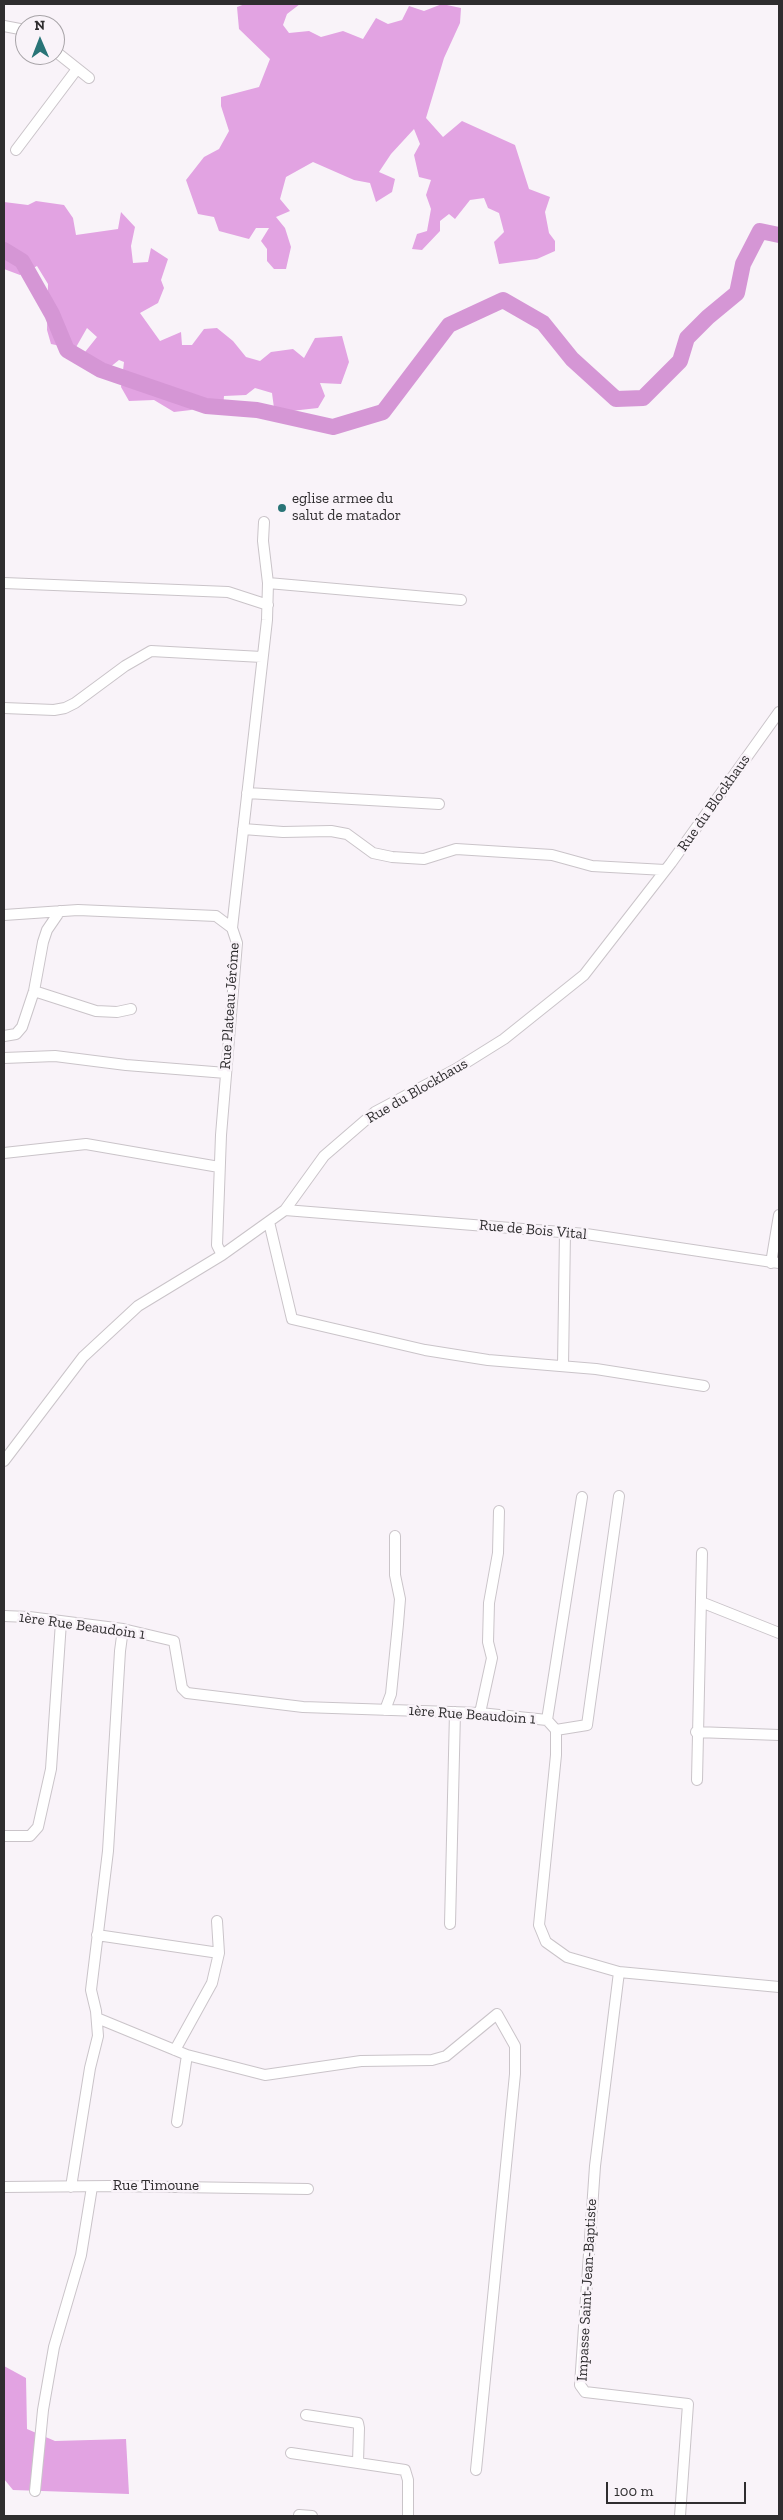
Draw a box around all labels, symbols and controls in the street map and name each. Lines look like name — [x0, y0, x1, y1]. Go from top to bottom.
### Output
north arrow — [15, 15, 65, 65]
text: N — [34, 17, 45, 34]
place label: eglise armee du salut de matador — [292, 490, 401, 525]
marker: eglise armee du salut de matador — [276, 502, 288, 514]
street label: Rue du Blockhaus — [674, 751, 754, 855]
street label: Rue Plateau Jérôme — [217, 942, 243, 1070]
street label: Rue du Blockhaus — [363, 1055, 471, 1127]
street label: Rue de Bois Vital — [478, 1216, 588, 1244]
street label: 1ère Rue Beaudoin 1 — [18, 1608, 146, 1644]
street label: 1ère Rue Beaudoin 1 — [408, 1702, 536, 1728]
street label: Rue Timoune — [113, 2177, 199, 2195]
street label: Impasse Saint-Jean-Baptiste — [573, 2198, 601, 2382]
scale bar — [608, 2472, 748, 2504]
text: 100 m — [614, 2482, 653, 2500]

